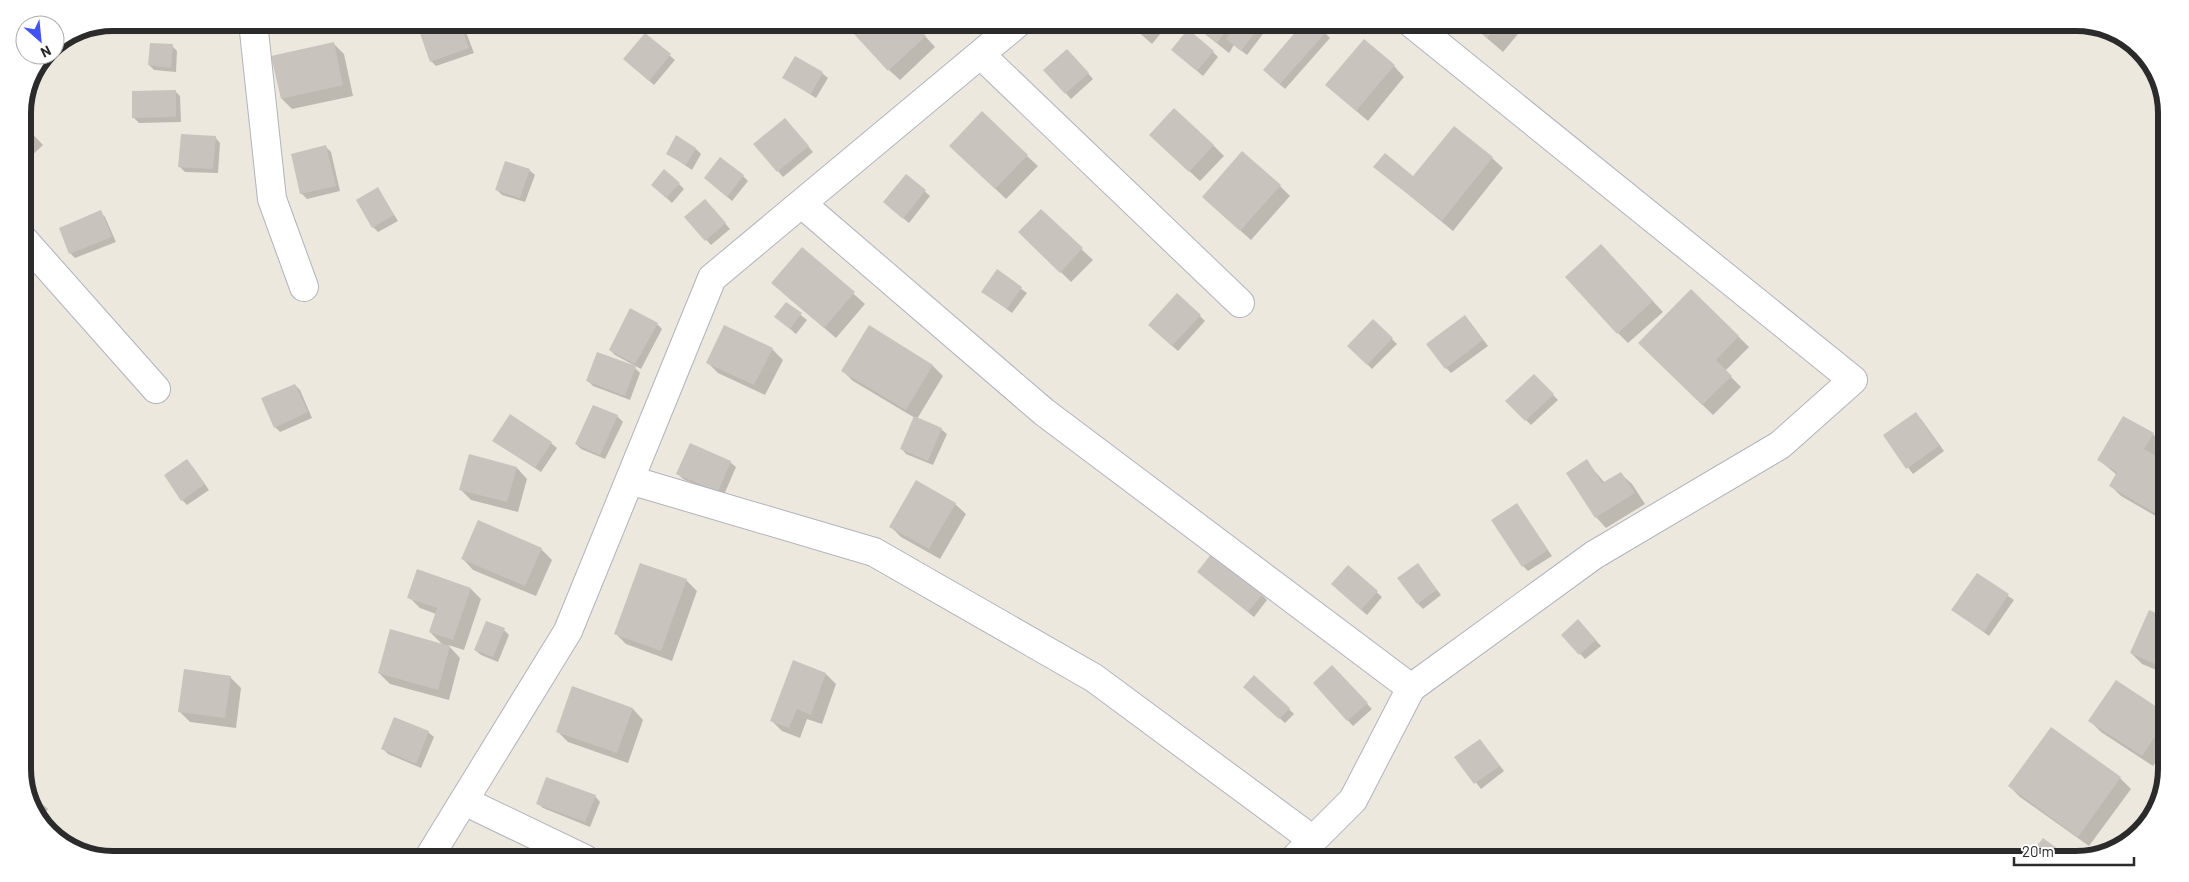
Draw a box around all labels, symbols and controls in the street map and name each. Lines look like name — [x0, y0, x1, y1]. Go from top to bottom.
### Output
north arrow — [15, 15, 65, 65]
text: N — [38, 42, 54, 62]
scale bar — [2014, 834, 2134, 866]
text: 20 m — [2022, 842, 2054, 860]

